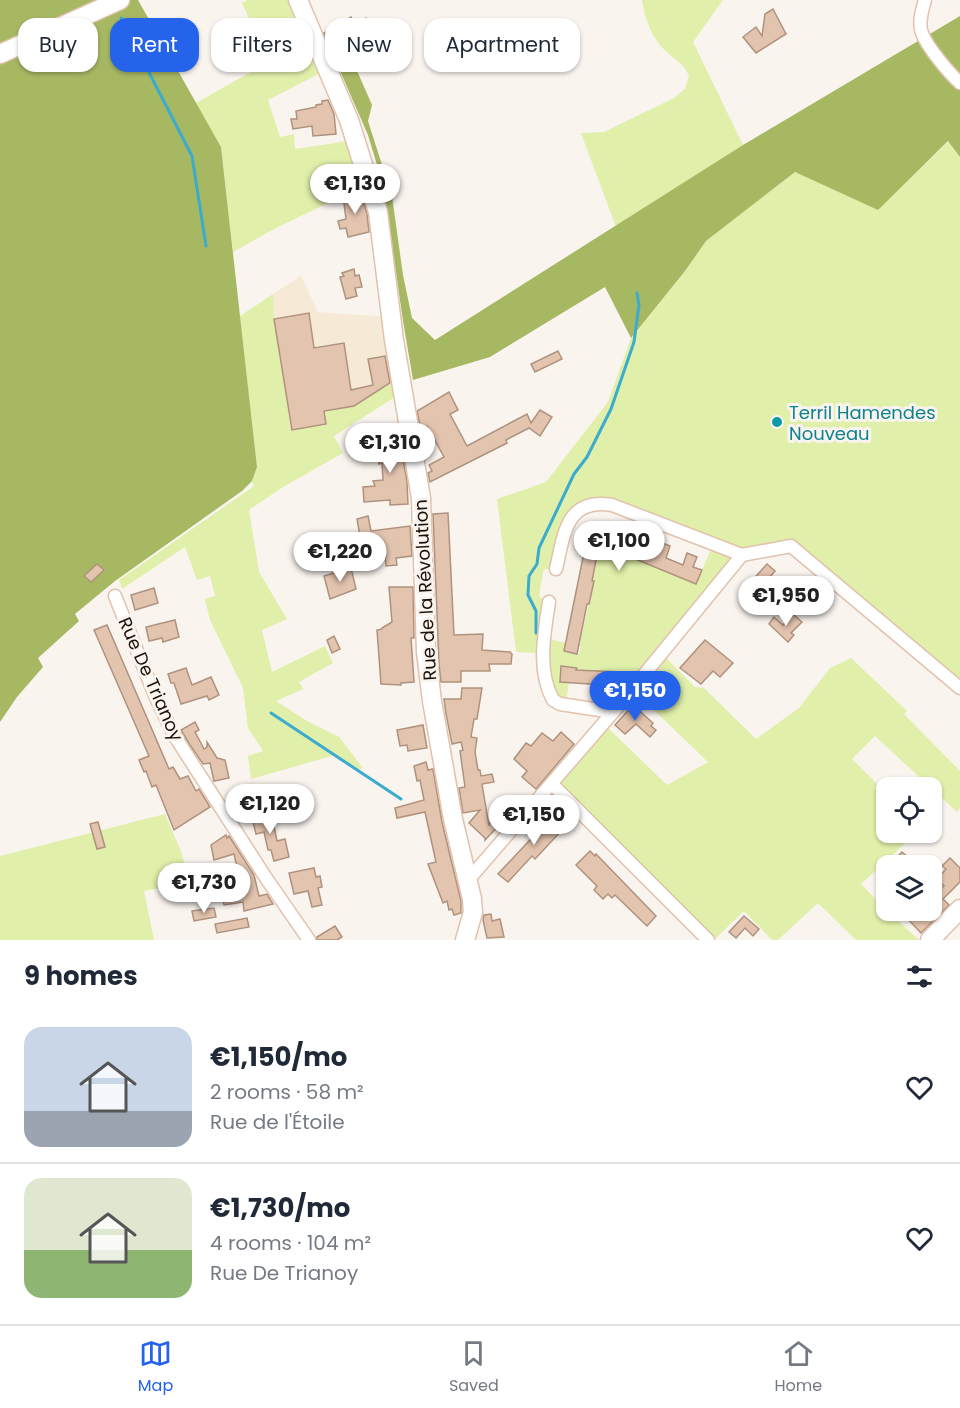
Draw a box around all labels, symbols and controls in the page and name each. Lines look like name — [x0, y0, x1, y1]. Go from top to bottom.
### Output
chip: Buy — [18, 18, 98, 72]
chip: Rent — [110, 18, 199, 72]
chip: Filters — [211, 18, 313, 72]
chip: New — [325, 18, 412, 72]
chip: Apartment — [424, 18, 580, 72]
pin: €1,130 — [306, 164, 404, 215]
text: €1,130 — [324, 169, 386, 197]
place label: Terril Hamendes Nouveau — [789, 400, 936, 446]
marker: Terril Hamendes Nouveau — [770, 415, 784, 429]
pin: €1,310 — [341, 423, 439, 474]
text: €1,310 — [359, 428, 421, 456]
street label: Rue de la Révolution — [408, 499, 442, 681]
pin: €1,100 — [570, 521, 668, 572]
text: €1,100 — [588, 526, 650, 554]
pin: €1,220 — [291, 532, 389, 583]
text: €1,220 — [307, 537, 373, 565]
pin: €1,950 — [737, 576, 835, 627]
text: €1,950 — [752, 581, 820, 609]
street label: Rue De Trianoy — [112, 613, 190, 745]
pin: €1,150 — [586, 671, 684, 722]
text: €1,150 — [604, 676, 666, 704]
map controls — [876, 777, 942, 921]
button: locate — [876, 777, 942, 843]
pin: €1,120 — [221, 784, 319, 835]
text: €1,120 — [239, 789, 301, 817]
pin: €1,150 — [485, 795, 583, 846]
text: €1,150 — [503, 800, 565, 828]
button: layers — [876, 855, 942, 921]
pin: €1,730 — [155, 863, 253, 914]
text: €1,730 — [171, 868, 237, 896]
text: 9 homes — [24, 958, 138, 994]
icon: filters — [903, 960, 936, 993]
text: €1,150/mo — [210, 1039, 347, 1075]
icon: home — [72, 1051, 144, 1123]
icon: heart — [903, 1071, 936, 1104]
text: 2 rooms · 58 m² — [210, 1078, 364, 1106]
text: Rue de l'Étoile — [210, 1108, 345, 1136]
text: €1,730/mo — [210, 1190, 350, 1226]
icon: home — [72, 1202, 144, 1274]
icon: heart — [903, 1222, 936, 1255]
text: 4 rooms · 104 m² — [210, 1229, 371, 1257]
text: Rue De Trianoy — [210, 1259, 358, 1287]
tab: Map — [138, 1337, 173, 1398]
tab: Saved — [449, 1337, 499, 1398]
tab: Home — [774, 1337, 822, 1398]

